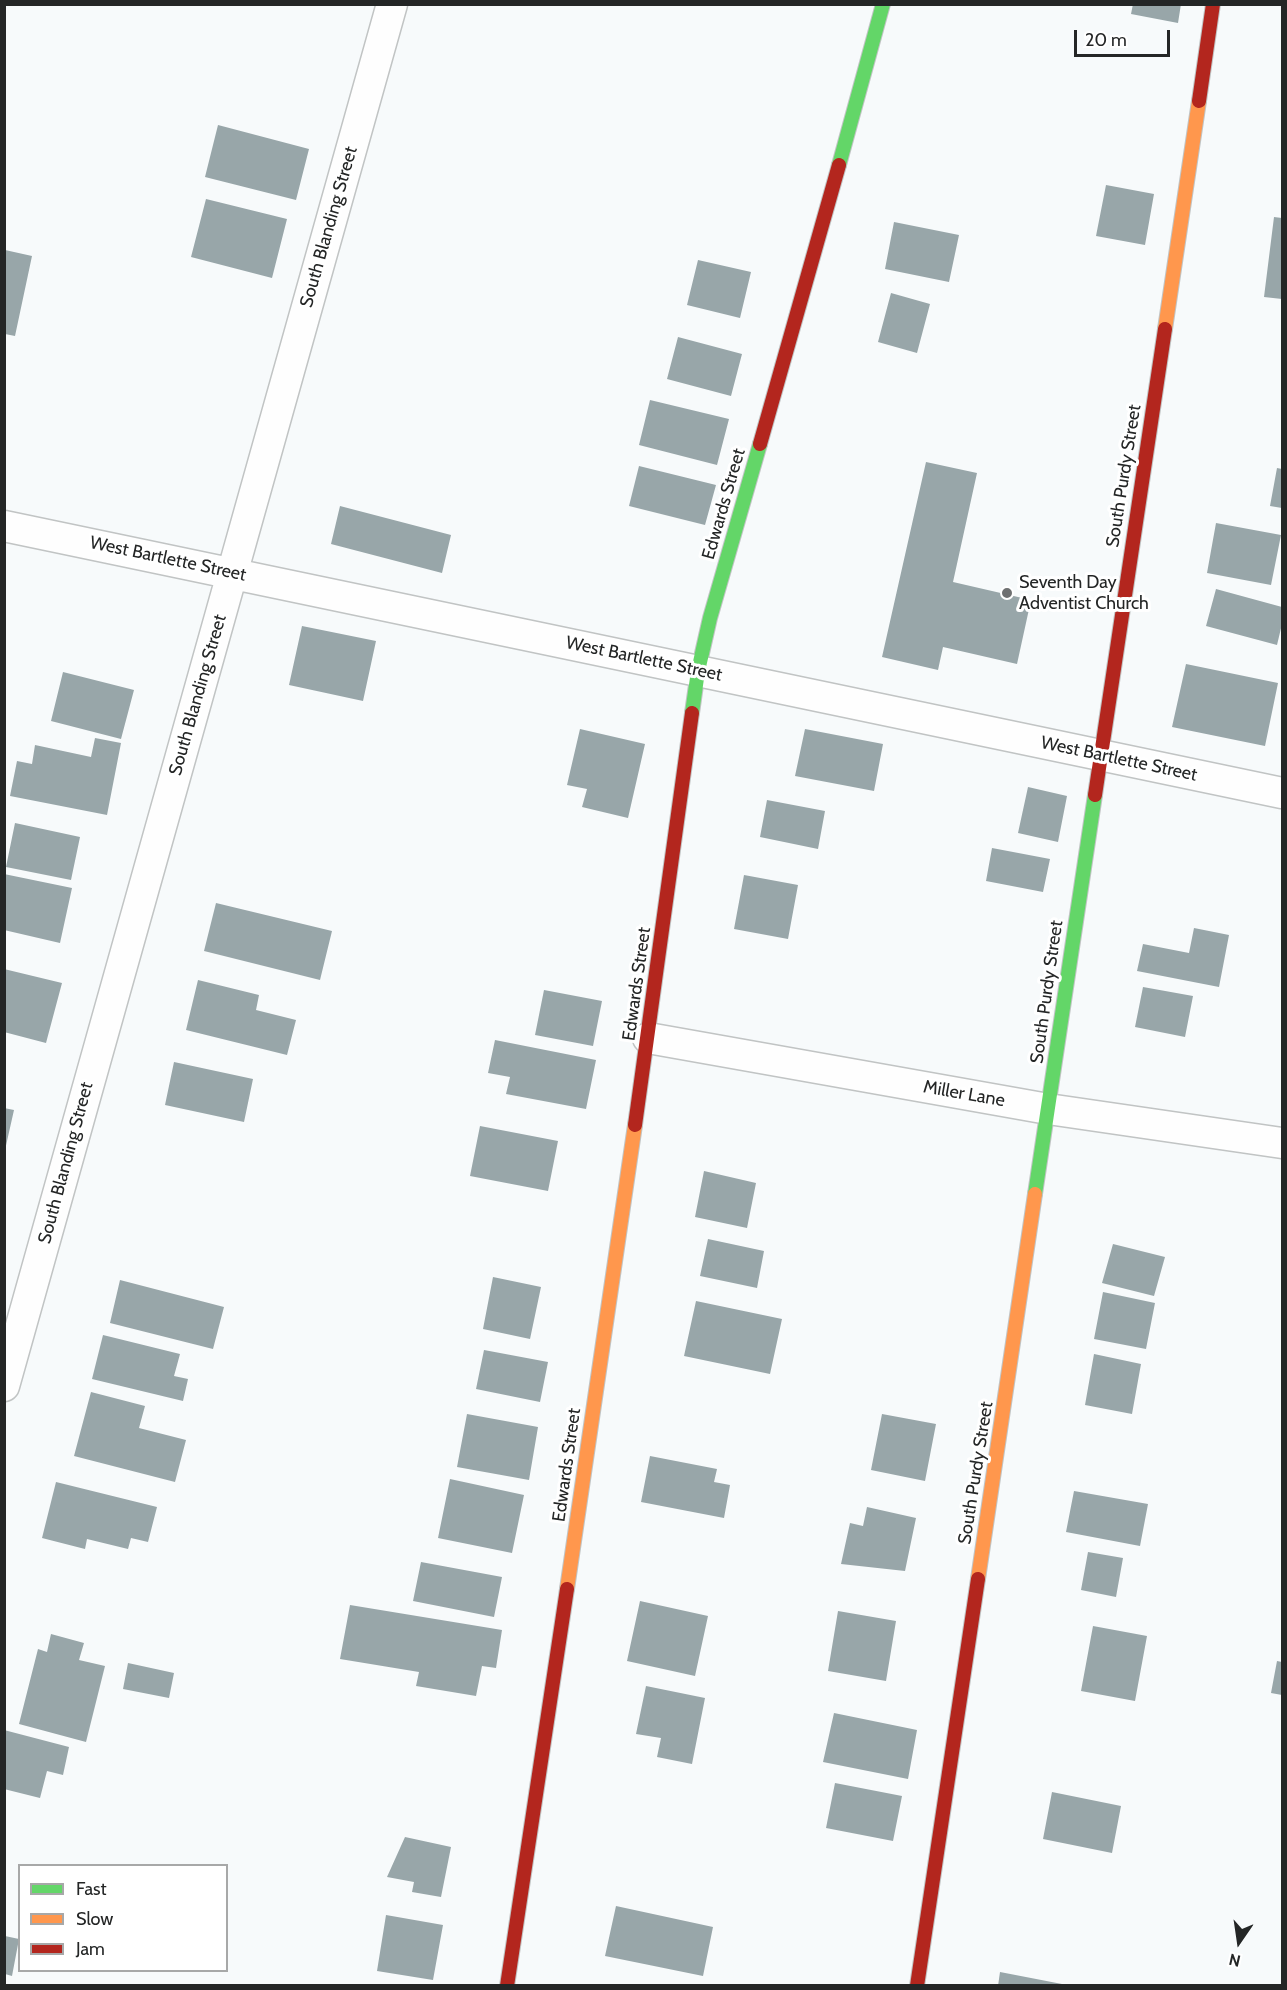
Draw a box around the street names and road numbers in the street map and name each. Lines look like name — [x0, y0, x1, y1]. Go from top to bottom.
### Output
street label: South Blanding Street — [296, 144, 362, 310]
street label: South Purdy Street — [1102, 403, 1146, 549]
street label: Edwards Street — [698, 446, 750, 562]
street label: West Bartlette Street — [88, 532, 248, 586]
street label: South Blanding Street — [165, 612, 231, 778]
street label: West Bartlette Street — [564, 632, 724, 686]
street label: West Bartlette Street — [1039, 732, 1199, 786]
street label: South Purdy Street — [1026, 919, 1068, 1065]
street label: Edwards Street — [618, 926, 656, 1042]
street label: Miller Lane — [921, 1076, 1007, 1112]
street label: South Blanding Street — [34, 1080, 98, 1246]
street label: South Purdy Street — [954, 1400, 998, 1546]
street label: Edwards Street — [548, 1407, 586, 1523]

